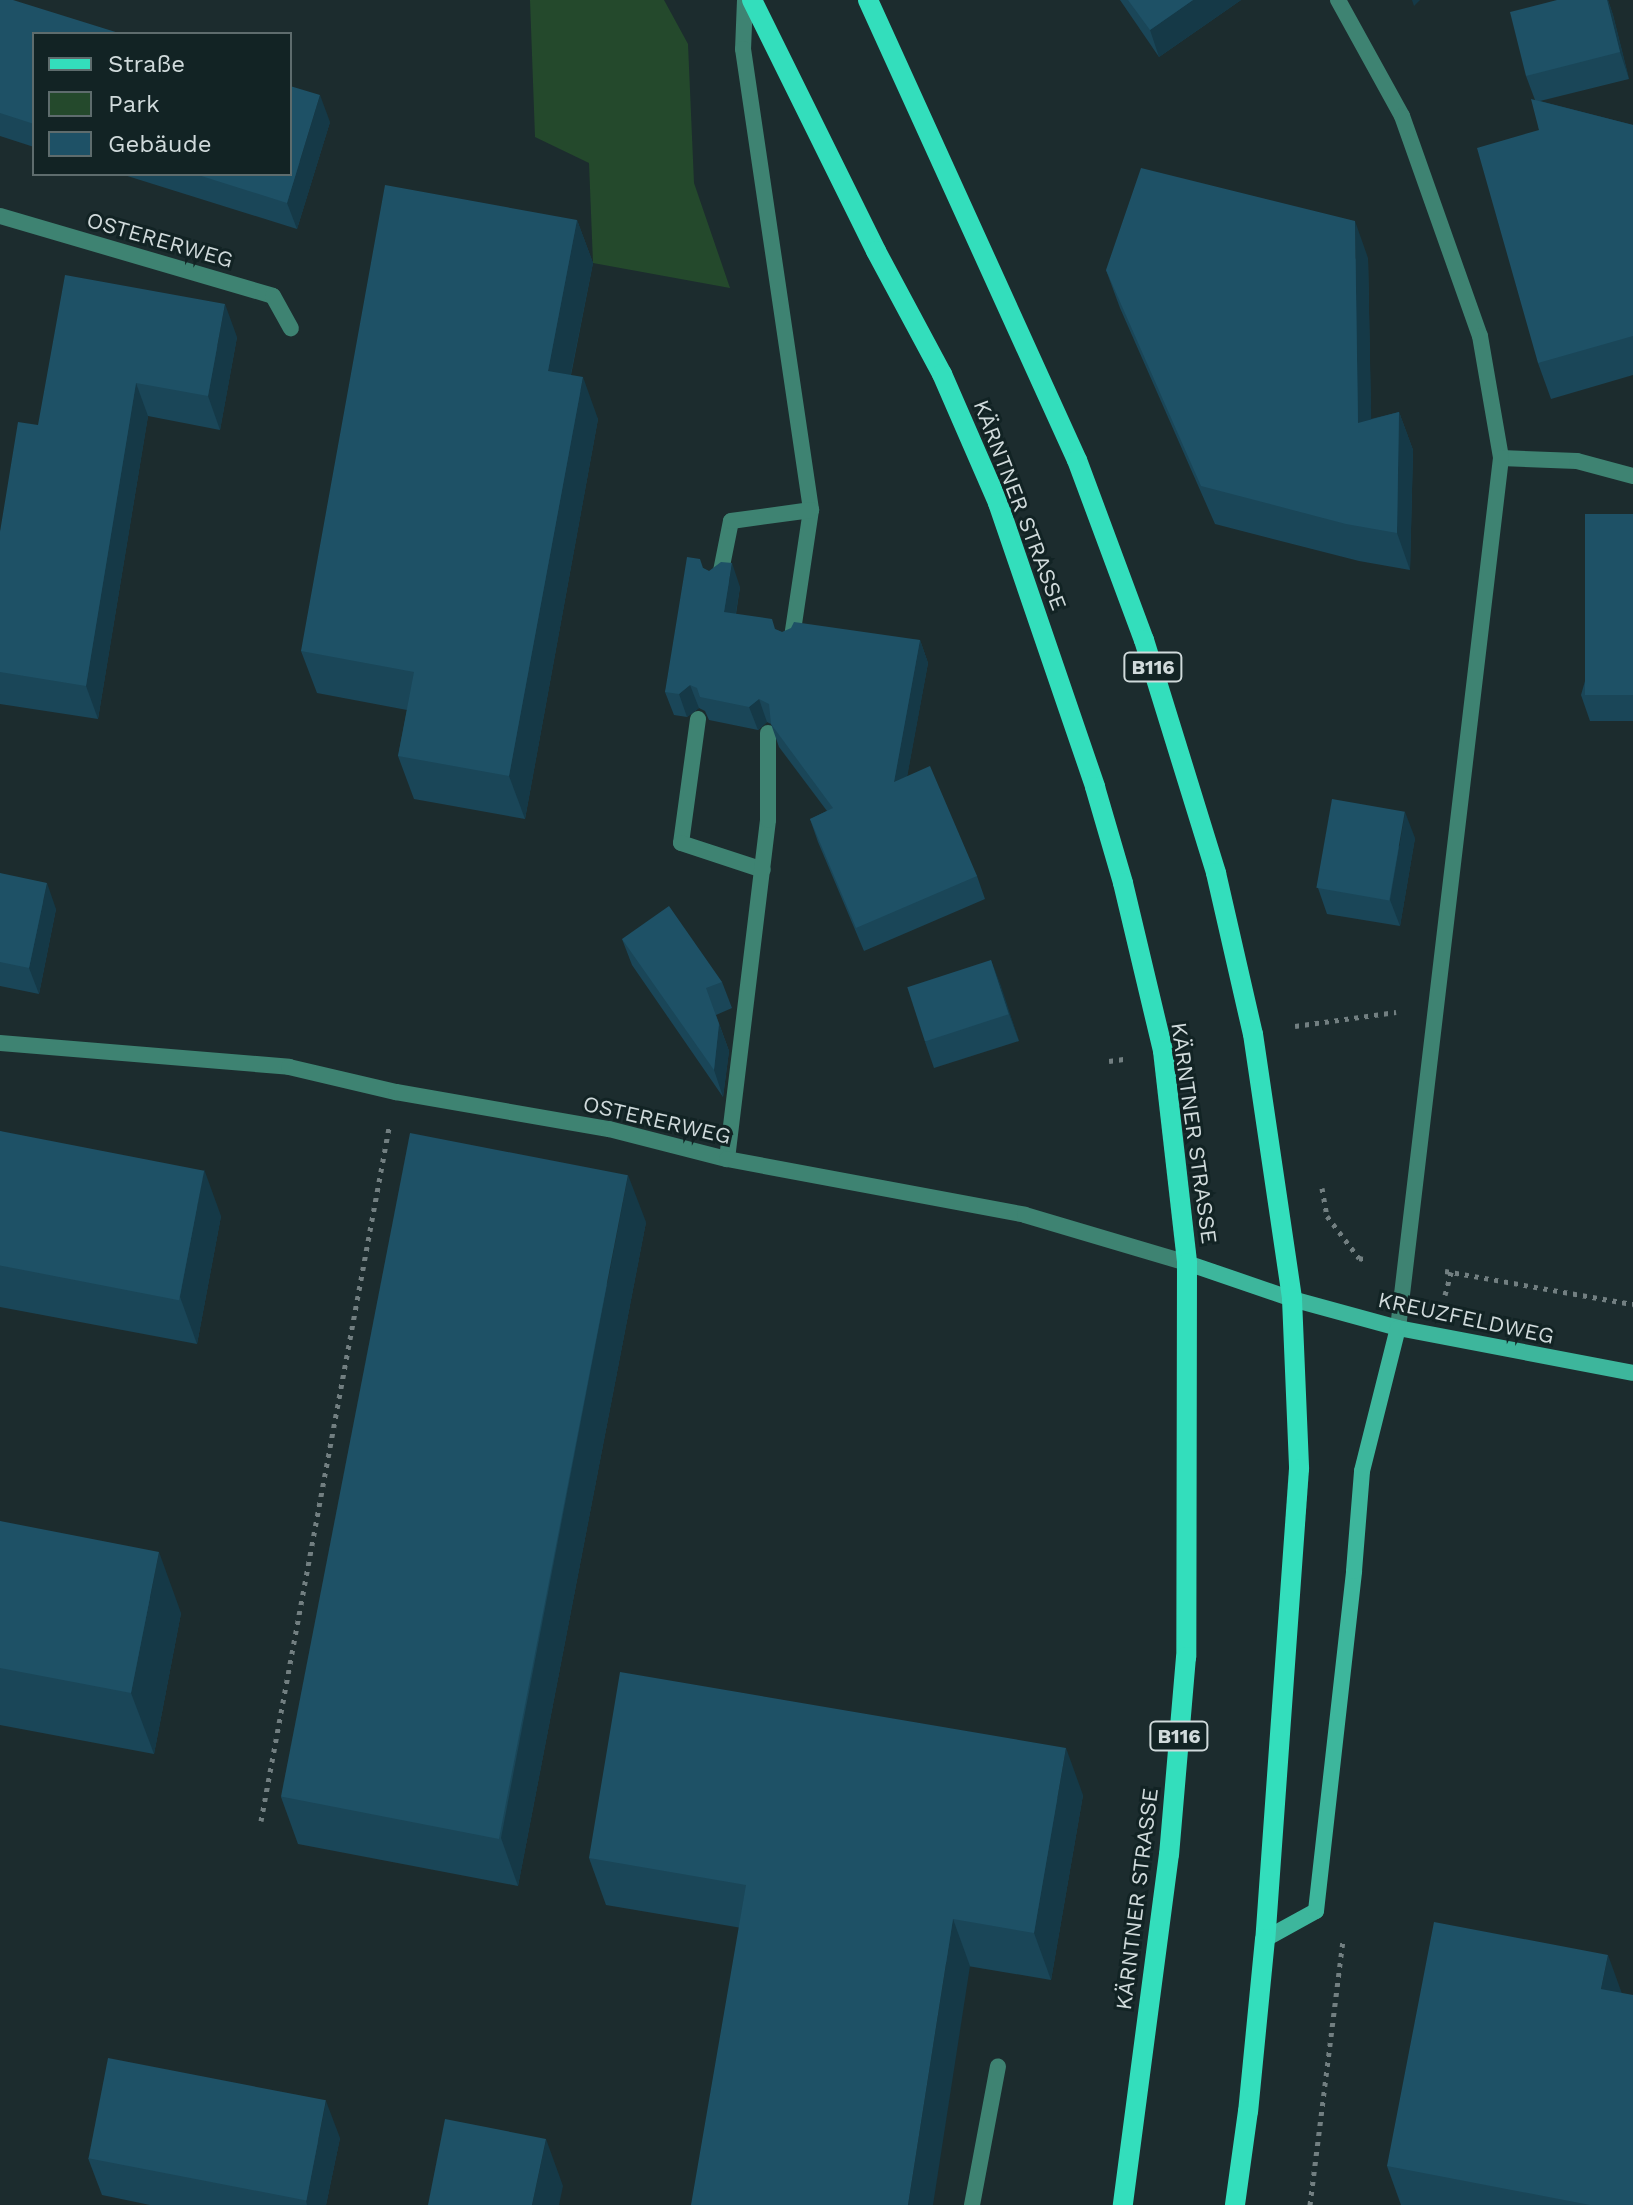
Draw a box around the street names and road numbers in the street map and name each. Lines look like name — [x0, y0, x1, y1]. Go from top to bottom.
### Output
street label: OSTERERWEG — [84, 206, 236, 274]
street label: KÄRNTNER STRASSE — [968, 396, 1072, 614]
road number: B116 — [1123, 651, 1183, 683]
street label: KÄRNTNER STRASSE — [1165, 1021, 1223, 1245]
street label: OSTERERWEG — [580, 1090, 734, 1150]
street label: KREUZFELDWEG — [1375, 1286, 1557, 1350]
road number: B116 — [1149, 1720, 1209, 1752]
street label: KÄRNTNER STRASSE — [1110, 1787, 1164, 2011]

